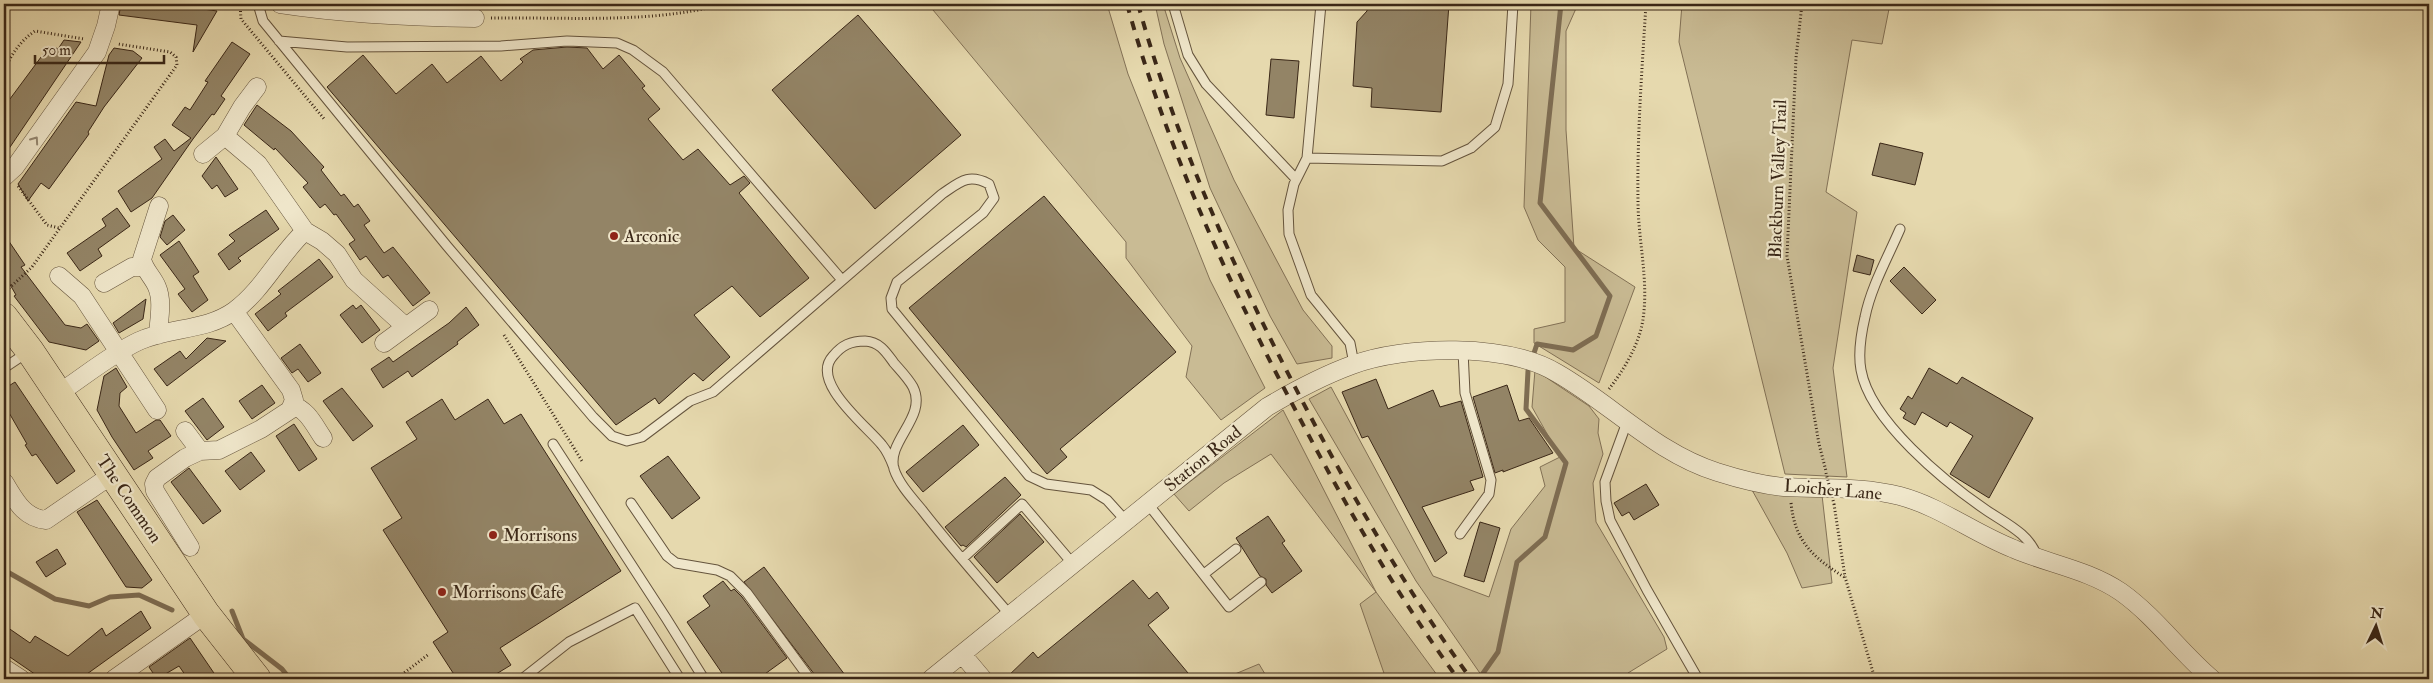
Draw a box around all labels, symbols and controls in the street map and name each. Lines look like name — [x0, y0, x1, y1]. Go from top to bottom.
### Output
scale bar — [35, 32, 164, 64]
text: 50 m — [42, 41, 71, 60]
street label: Blackburn Valley Trail — [1764, 99, 1792, 259]
one-way arrow — [29, 136, 38, 146]
place label: Arconic — [623, 225, 679, 248]
marker: Arconic — [608, 230, 620, 242]
street label: Station Road — [1160, 421, 1247, 497]
street label: The Common — [91, 450, 167, 548]
street label: Loicher Lane — [1783, 474, 1883, 506]
place label: Morrisons — [503, 524, 577, 547]
marker: Morrisons — [487, 529, 499, 541]
place label: Morrisons Cafe — [452, 581, 564, 604]
marker: Morrisons Cafe — [436, 586, 448, 598]
north arrow — [2350, 600, 2400, 650]
text: N — [2369, 605, 2384, 622]

